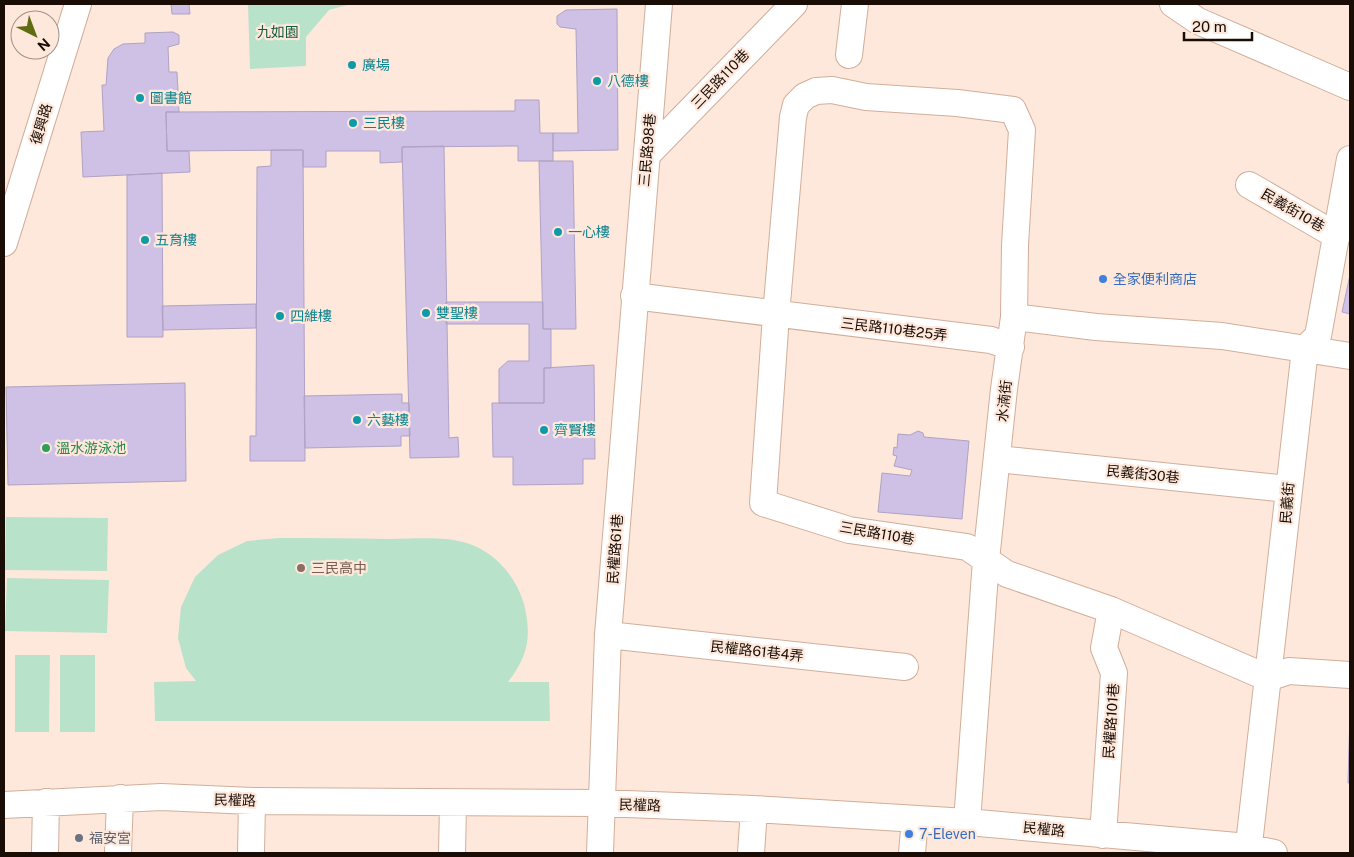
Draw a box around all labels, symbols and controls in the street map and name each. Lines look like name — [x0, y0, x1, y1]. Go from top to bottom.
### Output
north arrow — [10, 10, 60, 60]
scale bar — [1184, 10, 1252, 42]
text: 20 m — [1192, 18, 1227, 35]
park label: 九如園 — [257, 24, 299, 40]
text: N — [34, 35, 53, 54]
street label: 三民路110巷 — [688, 46, 752, 112]
place label: 廣場 — [362, 57, 390, 73]
marker: 廣場 — [346, 59, 358, 71]
place label: 八德樓 — [607, 73, 649, 89]
marker: 八德樓 — [591, 75, 603, 87]
place label: 圖書館 — [150, 90, 192, 106]
marker: 圖書館 — [134, 92, 146, 104]
street label: 復興路 — [27, 102, 55, 146]
street label: 三民路98巷 — [636, 113, 658, 187]
place label: 三民樓 — [363, 115, 405, 131]
marker: 三民樓 — [347, 117, 359, 129]
street label: 民義街10巷 — [1259, 186, 1327, 234]
place label: 一心樓 — [568, 224, 610, 240]
marker: 一心樓 — [552, 226, 564, 238]
place label: 五育樓 — [155, 232, 197, 248]
marker: 五育樓 — [139, 234, 151, 246]
place label: 全家便利商店 — [1113, 271, 1197, 287]
marker: 全家便利商店 — [1097, 273, 1109, 285]
place label: 雙聖樓 — [436, 305, 478, 321]
marker: 雙聖樓 — [420, 307, 432, 319]
place label: 四維樓 — [290, 308, 332, 324]
marker: 四維樓 — [274, 310, 286, 322]
street label: 三民路110巷25弄 — [840, 315, 948, 343]
street label: 水湳街 — [994, 379, 1014, 423]
place label: 六藝樓 — [367, 412, 409, 428]
marker: 六藝樓 — [351, 414, 363, 426]
place label: 齊賢樓 — [554, 422, 596, 438]
marker: 齊賢樓 — [538, 424, 550, 436]
place label: 溫水游泳池 — [56, 440, 126, 456]
marker: 溫水游泳池 — [40, 442, 52, 454]
street label: 民義街30巷 — [1106, 462, 1180, 486]
street label: 民義街 — [1277, 481, 1297, 525]
street label: 民權路61巷 — [605, 513, 625, 585]
street label: 三民路110巷 — [838, 519, 916, 547]
place label: 三民高中 — [311, 560, 367, 576]
marker: 三民高中 — [295, 562, 307, 574]
street label: 民權路61巷4弄 — [710, 638, 804, 664]
street label: 民權路101巷 — [1100, 683, 1122, 759]
street label: 民權路 — [214, 791, 256, 809]
street label: 民權路 — [619, 796, 661, 814]
street label: 民權路 — [1022, 819, 1066, 839]
place label: 7-Eleven — [919, 826, 976, 842]
marker: 7-Eleven — [903, 828, 915, 840]
place label: 福安宮 — [89, 830, 131, 846]
marker: 福安宮 — [73, 832, 85, 844]

